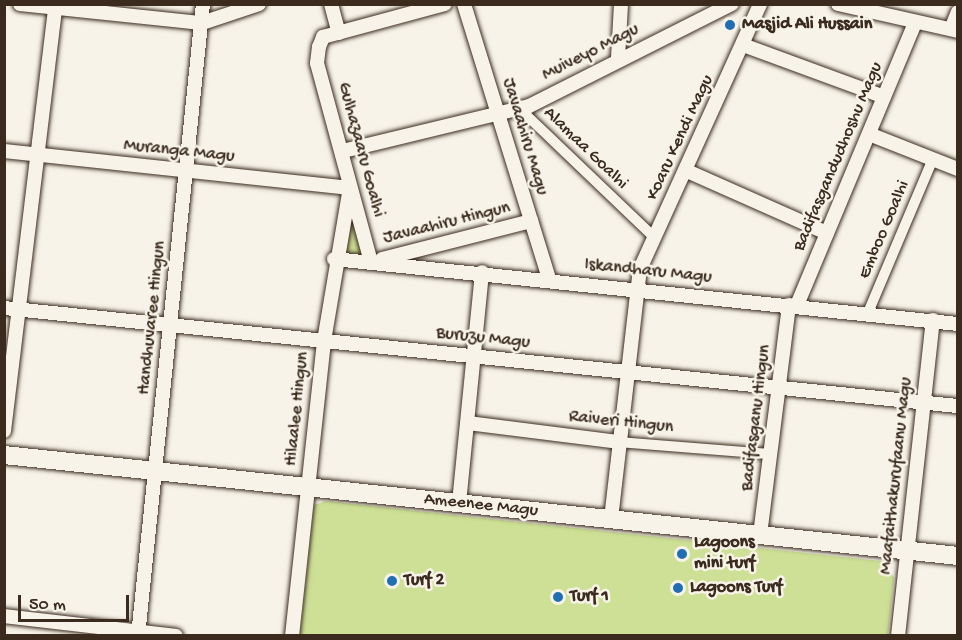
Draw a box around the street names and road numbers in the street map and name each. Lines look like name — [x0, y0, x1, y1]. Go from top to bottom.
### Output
street label: Muiveyo Magu — [539, 19, 643, 87]
street label: Badifasgandudhoshu Magu — [789, 59, 889, 255]
street label: Koaru Kendi Magu — [642, 72, 720, 204]
street label: Javaahiru Magu — [496, 76, 552, 198]
street label: Gulhazaaru Goalhi — [332, 80, 388, 220]
street label: Alamaa Goalhi — [538, 103, 632, 195]
street label: Muranga Magu — [122, 135, 236, 169]
street label: Emboo Goalhi — [855, 178, 915, 282]
street label: Javaahiru Hingun — [381, 198, 513, 250]
street label: Handhuvaree Hingun — [134, 240, 172, 396]
street label: Iskandharu Magu — [583, 255, 713, 289]
street label: Buruzu Magu — [435, 323, 531, 355]
street label: Badifasganu Hingun — [737, 344, 777, 492]
street label: Hilaalee Hingun — [281, 351, 315, 467]
street label: Maafaithakurufaanu Magu — [876, 376, 918, 576]
street label: Raiveri Hingun — [568, 407, 674, 439]
street label: Ameenee Magu — [423, 489, 539, 523]

